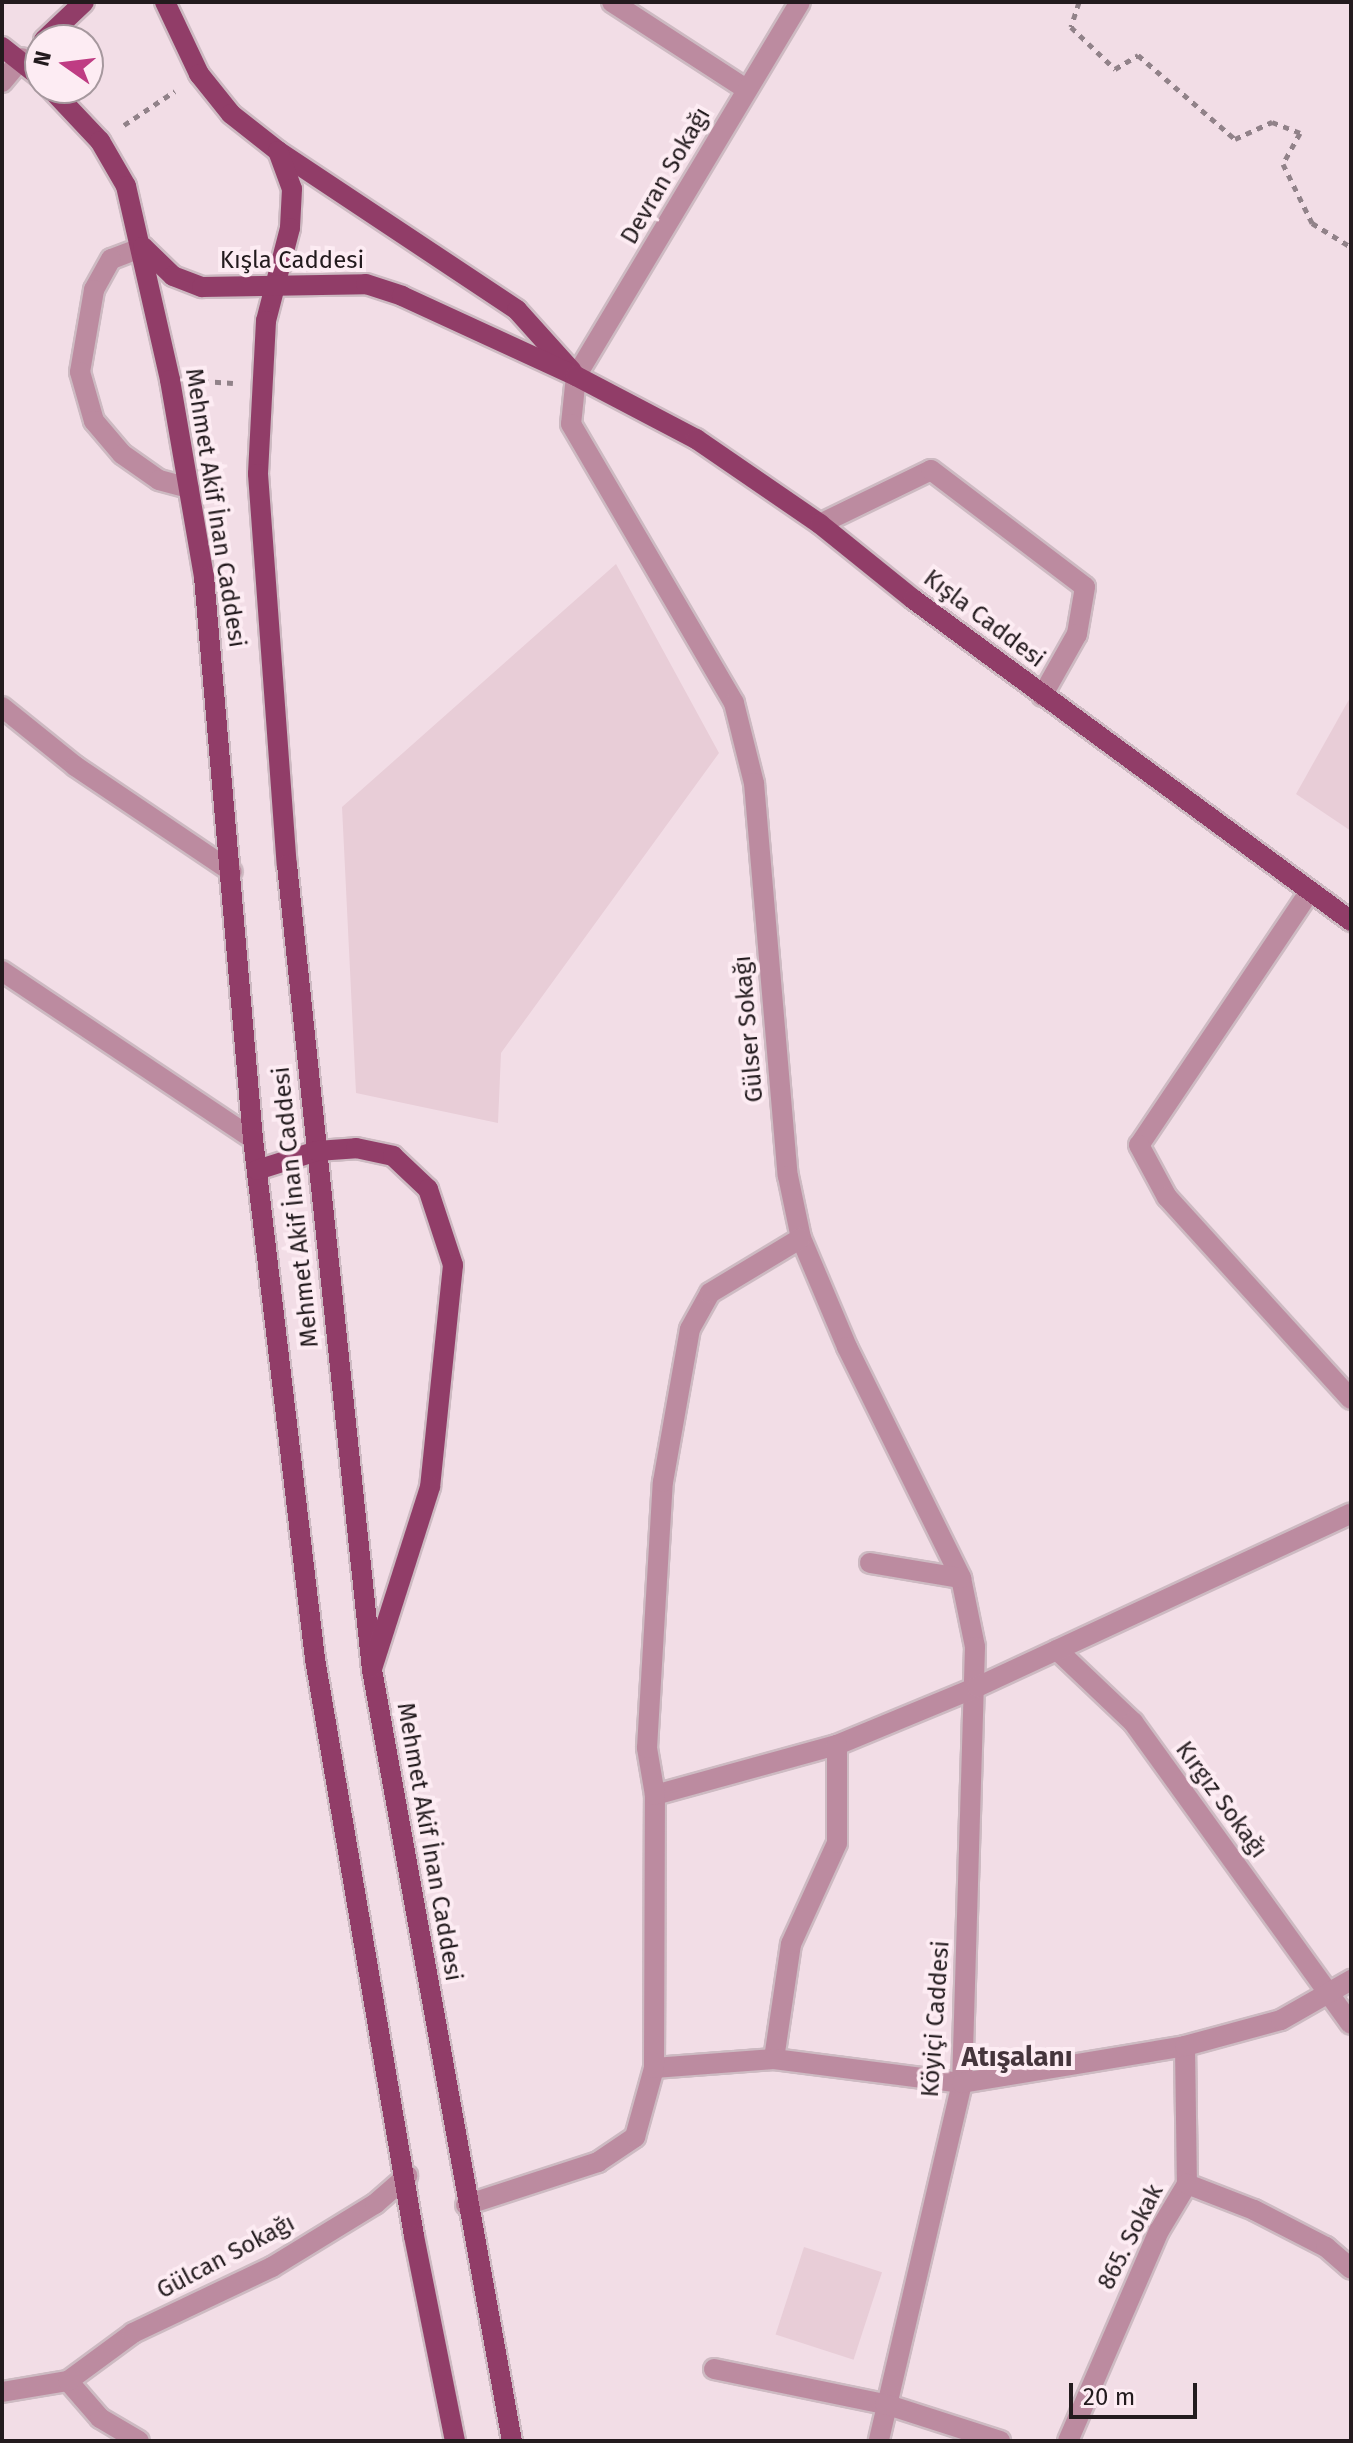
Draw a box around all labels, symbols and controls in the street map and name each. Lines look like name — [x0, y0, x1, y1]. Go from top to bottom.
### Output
north arrow — [24, 24, 104, 104]
text: N — [27, 48, 57, 69]
street label: Devran Sokağı — [615, 102, 717, 250]
street label: Kışla Caddesi — [220, 247, 364, 275]
street label: Mehmet Akif İnan Caddesi — [179, 366, 251, 650]
street label: Kışla Caddesi — [918, 564, 1050, 674]
street label: Gülser Sokağı — [728, 954, 770, 1104]
street label: Mehmet Akif İnan Caddesi — [267, 1065, 325, 1349]
street label: Mehmet Akif İnan Caddesi — [390, 1700, 468, 1984]
street label: Kırgız Sokağı — [1169, 1736, 1273, 1864]
street label: Köyiçi Caddesi — [916, 1940, 956, 2098]
district label: Atışalanı — [961, 2040, 1073, 2074]
street label: 865. Sokak — [1092, 2179, 1170, 2295]
street label: Gülcan Sokağı — [152, 2209, 300, 2305]
scale bar — [1073, 2367, 1201, 2417]
text: 20 m — [1083, 2383, 1135, 2411]

